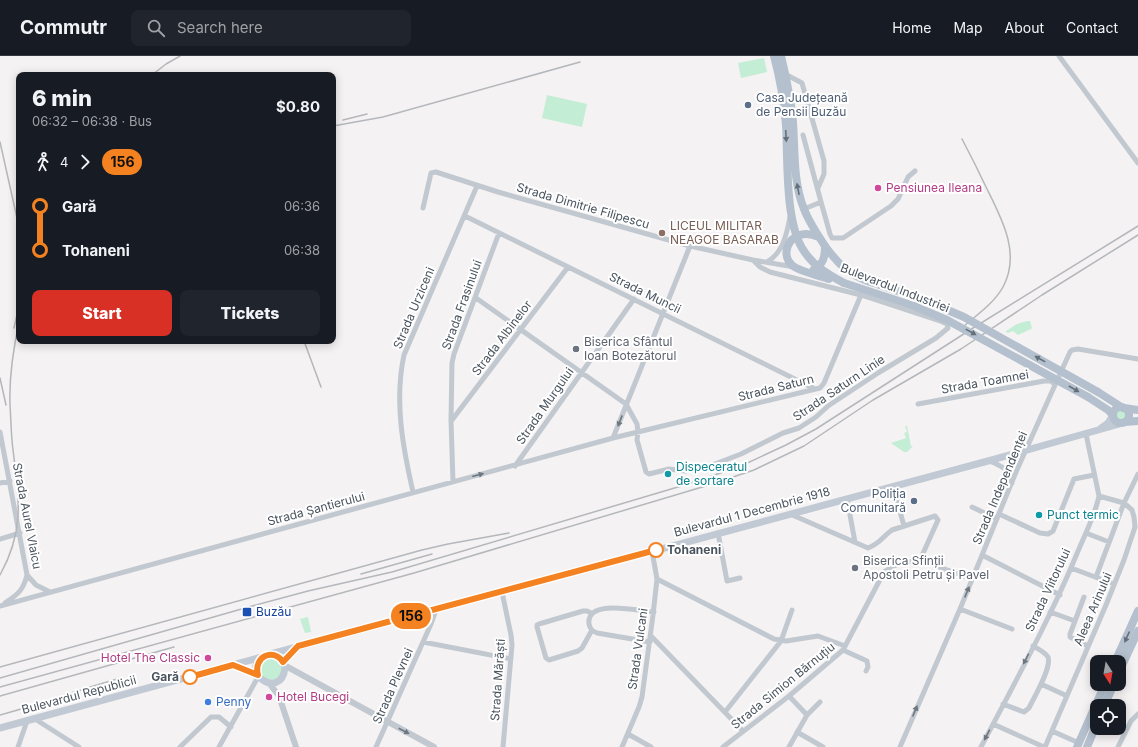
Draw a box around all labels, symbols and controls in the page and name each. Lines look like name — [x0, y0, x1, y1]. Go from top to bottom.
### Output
search box — [131, 10, 411, 46]
text: Commutr — [20, 16, 107, 39]
icon: search — [145, 17, 167, 39]
text: Search here — [177, 18, 263, 37]
text: Home — [892, 19, 931, 36]
text: Map — [953, 19, 983, 36]
text: About — [1005, 19, 1044, 36]
text: Contact — [1066, 19, 1118, 36]
text: 6 min — [32, 85, 92, 111]
place label: Casa Județeană de Pensii Buzău — [756, 90, 848, 119]
text: $0.80 — [276, 97, 320, 116]
marker: Casa Județeană de Pensii Buzău — [743, 100, 753, 110]
text: 06:32 – 06:38 · Bus — [32, 113, 152, 129]
one-way arrow — [783, 130, 790, 142]
icon: walk — [32, 151, 54, 173]
icon: forward — [74, 151, 96, 173]
text: 156 — [110, 153, 134, 170]
text: 4 — [60, 154, 68, 170]
street label: Strada Dimitrie Filipescu — [515, 179, 651, 232]
place label: Pensiunea Ileana — [886, 180, 982, 195]
one-way arrow — [795, 183, 801, 195]
marker: Pensiunea Ileana — [873, 183, 883, 193]
text: Gară — [62, 197, 97, 216]
text: 06:36 — [284, 198, 320, 214]
place label: LICEUL MILITAR NEAGOE BASARAB — [670, 218, 779, 247]
marker: LICEUL MILITAR NEAGOE BASARAB — [657, 228, 667, 238]
text: Tohaneni — [62, 241, 130, 260]
text: 06:38 — [284, 242, 320, 258]
street label: Strada Frasinului — [438, 258, 485, 352]
street label: Bulevardul Industriei — [839, 260, 952, 315]
street label: Strada Urziceni — [390, 265, 438, 351]
street label: Strada Muncii — [607, 269, 684, 316]
button: Start — [32, 290, 172, 336]
button: Tickets — [180, 290, 320, 336]
street label: Strada Albinelor — [468, 297, 535, 378]
one-way arrow — [966, 329, 977, 336]
place label: Biserica Sfântul Ioan Botezătorul — [584, 334, 676, 363]
marker: Biserica Sfântul Ioan Botezătorul — [571, 344, 581, 354]
street label: Strada Saturn Linie — [790, 351, 888, 424]
one-way arrow — [1035, 356, 1046, 362]
street label: Strada Murgului — [513, 364, 577, 447]
street label: Strada Toamnei — [940, 366, 1030, 397]
street label: Strada Saturn — [736, 371, 815, 404]
one-way arrow — [1068, 386, 1080, 393]
one-way arrow — [616, 416, 622, 428]
street label: Strada Independenței — [969, 429, 1030, 547]
place label: Dispeceratul de sortare — [676, 459, 747, 488]
street label: Strada Aurel Vlaicu — [10, 461, 45, 570]
marker: Dispeceratul de sortare — [663, 469, 673, 479]
one-way arrow — [472, 472, 484, 478]
street label: Bulevardul 1 Decembrie 1918 — [672, 483, 832, 540]
place label: Poliția Comunitară — [840, 486, 906, 515]
street label: Strada Șantierului — [266, 488, 366, 529]
marker: Poliția Comunitară — [909, 496, 919, 506]
place label: Punct termic — [1047, 507, 1119, 522]
marker: Punct termic — [1034, 510, 1044, 520]
marker: Tohaneni — [648, 542, 664, 558]
place label: Tohaneni — [667, 542, 721, 557]
street label: Strada Viitorului — [1022, 546, 1073, 634]
place label: Biserica Sfinții Apostoli Petru și Pavel — [863, 553, 989, 582]
marker: Biserica Sfinții Apostoli Petru și Pavel — [850, 563, 860, 573]
street label: Aleea Arinului — [1070, 570, 1115, 648]
one-way arrow — [964, 585, 970, 597]
line badge: 156 — [388, 603, 434, 629]
place label: Buzău — [256, 604, 291, 619]
marker: Buzău — [241, 606, 253, 618]
text: 156 — [399, 607, 423, 624]
street label: Strada Vulcani — [624, 607, 651, 691]
one-way arrow — [1123, 631, 1129, 643]
street label: Strada Mărăști — [487, 638, 508, 722]
street label: Strada Simion Bărnuțiu — [728, 639, 838, 732]
street label: Strada Plevnei — [369, 645, 416, 726]
place label: Hotel The Classic — [101, 650, 200, 665]
marker: Hotel The Classic — [203, 653, 213, 663]
one-way arrow — [1023, 653, 1029, 665]
north arrow — [1090, 655, 1126, 691]
map controls — [1090, 655, 1126, 735]
place label: Gară — [151, 669, 179, 684]
marker: Gară — [182, 669, 198, 685]
street label: Bulevardul Republicii — [20, 672, 138, 717]
place label: Hotel Bucegi — [277, 689, 349, 704]
marker: Hotel Bucegi — [264, 692, 274, 702]
place label: Penny — [216, 694, 252, 709]
marker: Penny — [203, 697, 213, 707]
button: locate — [1090, 699, 1126, 735]
one-way arrow — [913, 705, 919, 717]
one-way arrow — [398, 728, 410, 735]
one-way arrow — [984, 730, 990, 741]

